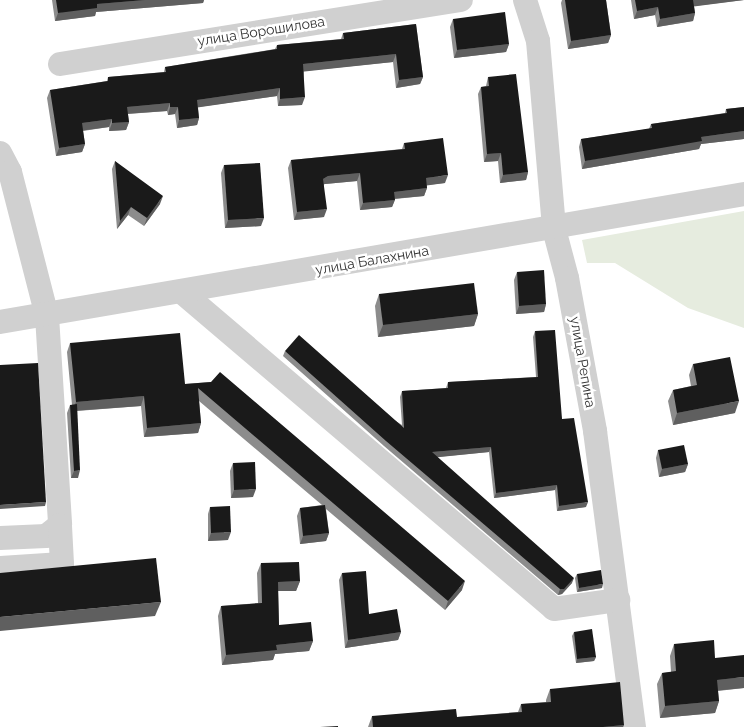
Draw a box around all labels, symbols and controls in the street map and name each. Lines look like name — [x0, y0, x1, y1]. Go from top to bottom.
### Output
street label: улица Ворошилова — [196, 13, 326, 49]
street label: улица Балахнина — [314, 242, 430, 278]
street label: улица Репина — [567, 315, 599, 409]

